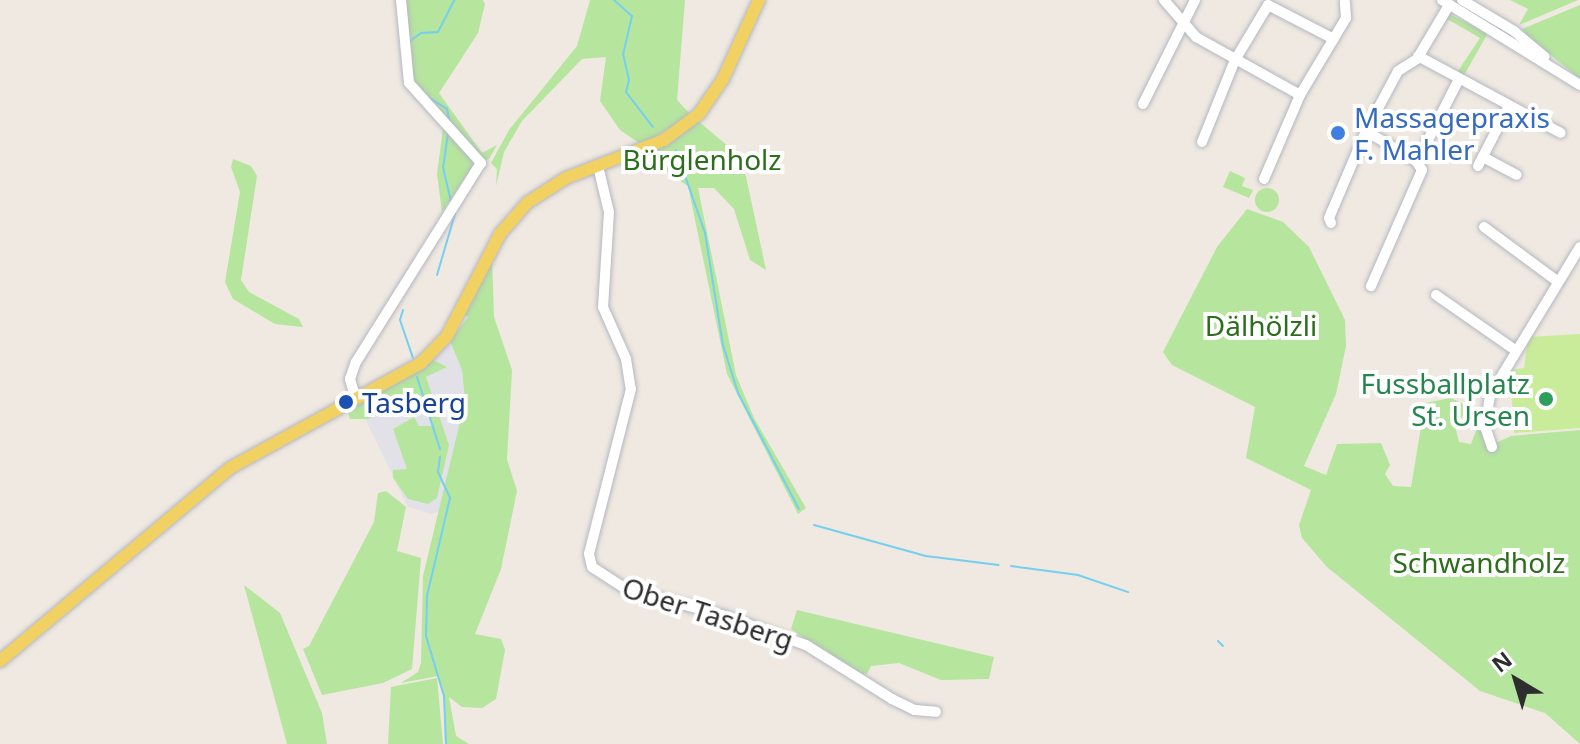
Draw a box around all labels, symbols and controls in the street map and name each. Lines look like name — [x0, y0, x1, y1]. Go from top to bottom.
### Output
place label: Massagepraxis F. Mahler — [1354, 100, 1550, 166]
marker: Massagepraxis F. Mahler — [1329, 124, 1347, 142]
park label: Bürglenholz — [623, 142, 781, 176]
park label: Dälhölzli — [1205, 308, 1317, 342]
place label: Fussballplatz St. Ursen — [1361, 366, 1530, 432]
place label: Tasberg — [362, 385, 466, 419]
marker: Fussballplatz St. Ursen — [1537, 390, 1555, 408]
marker: Tasberg — [337, 393, 355, 411]
park label: Schwandholz — [1393, 545, 1565, 579]
street label: Ober Tasberg — [618, 570, 798, 656]
north arrow — [1476, 640, 1556, 720]
text: N — [1485, 644, 1518, 678]

